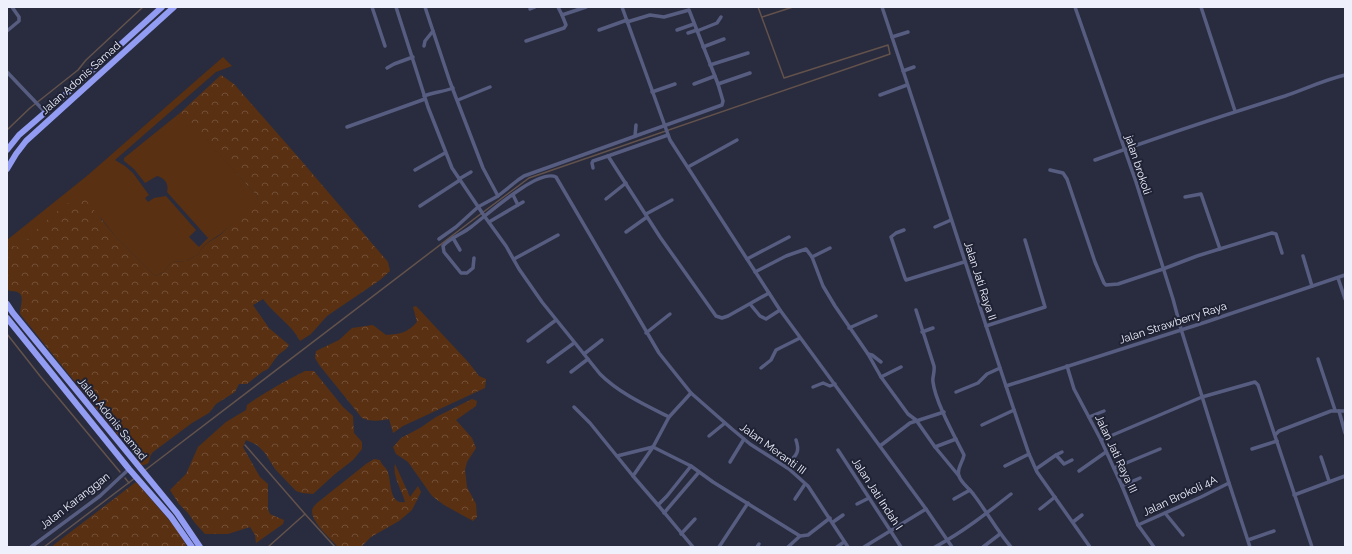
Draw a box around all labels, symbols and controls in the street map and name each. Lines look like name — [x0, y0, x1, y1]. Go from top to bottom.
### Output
street label: Jalan Adonis Samad — [39, 39, 123, 117]
street label: jalan brokoli — [1122, 132, 1154, 196]
street label: Jalan Jati Raya II — [961, 240, 999, 322]
street label: Jalan Strawberry Raya — [1118, 299, 1228, 347]
street label: Jalan Adonis Samad — [75, 375, 149, 463]
street label: Jalan Jati Raya III — [1092, 413, 1140, 495]
street label: Jalan Meranti III — [737, 421, 809, 477]
street label: Jalan Jati Indah I — [849, 456, 905, 532]
street label: Jalan Karanggan — [38, 470, 112, 532]
street label: Jalan Brokoli 4A — [1141, 473, 1220, 519]

